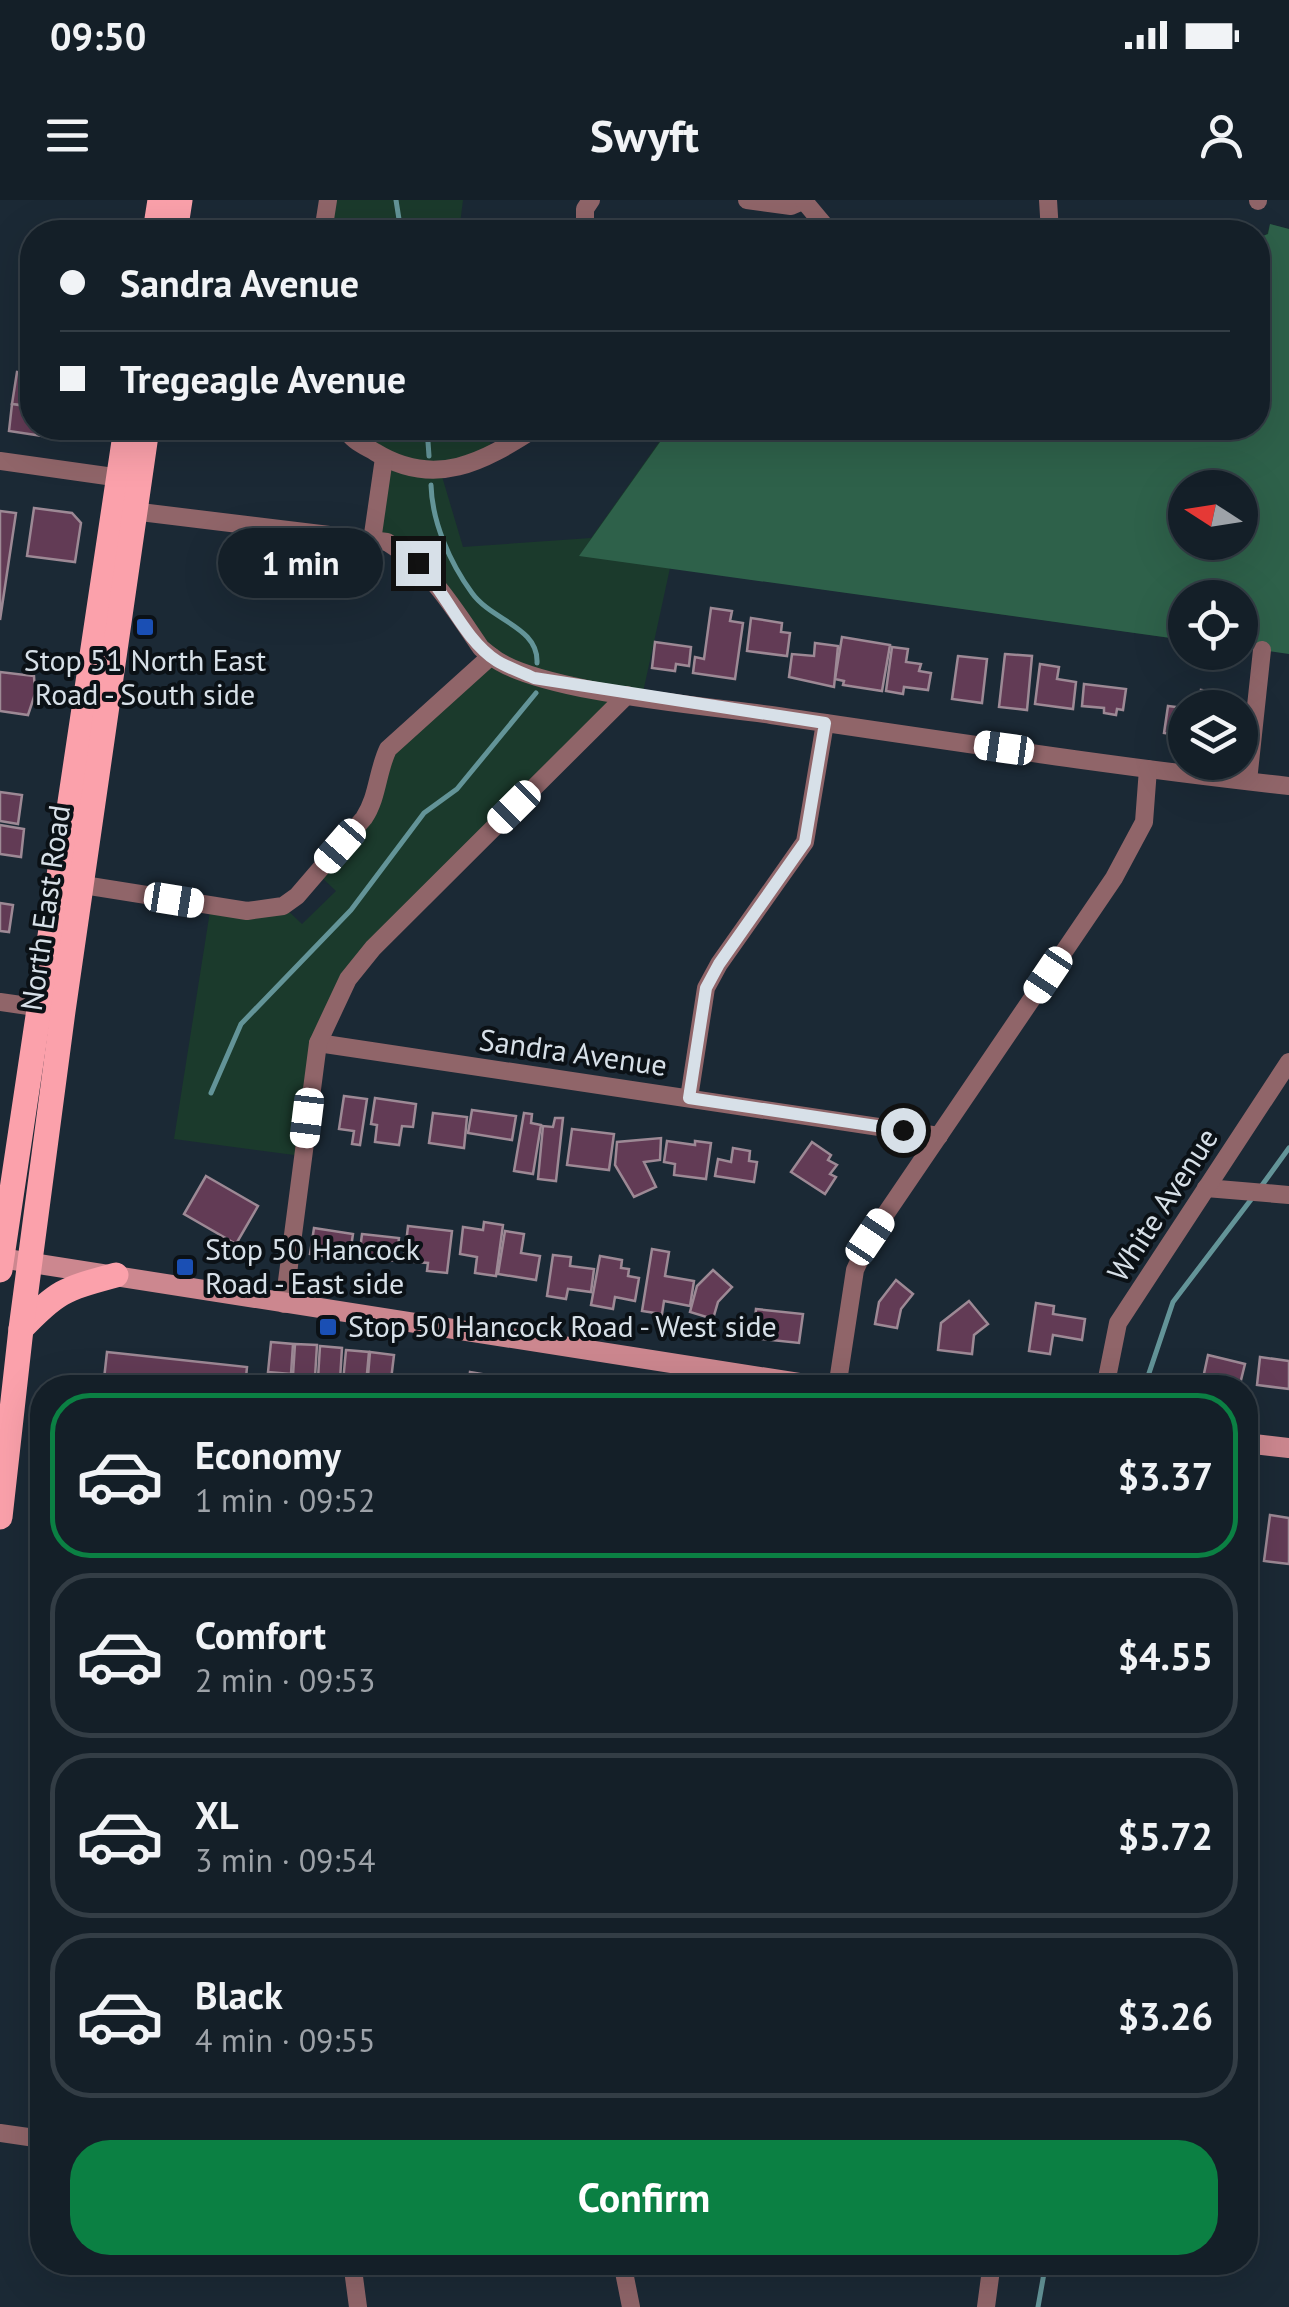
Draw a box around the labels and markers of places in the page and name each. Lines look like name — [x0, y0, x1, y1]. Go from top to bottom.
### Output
marker: Stop 51 North East Road - South side — [134, 616, 156, 638]
place label: Stop 51 North East Road - South side — [24, 640, 266, 713]
place label: Stop 50 Hancock Road - East side — [205, 1229, 421, 1302]
marker: Stop 50 Hancock Road - East side — [174, 1256, 196, 1278]
place label: Stop 50 Hancock Road - West side — [348, 1306, 777, 1345]
marker: Stop 50 Hancock Road - West side — [317, 1316, 339, 1338]

